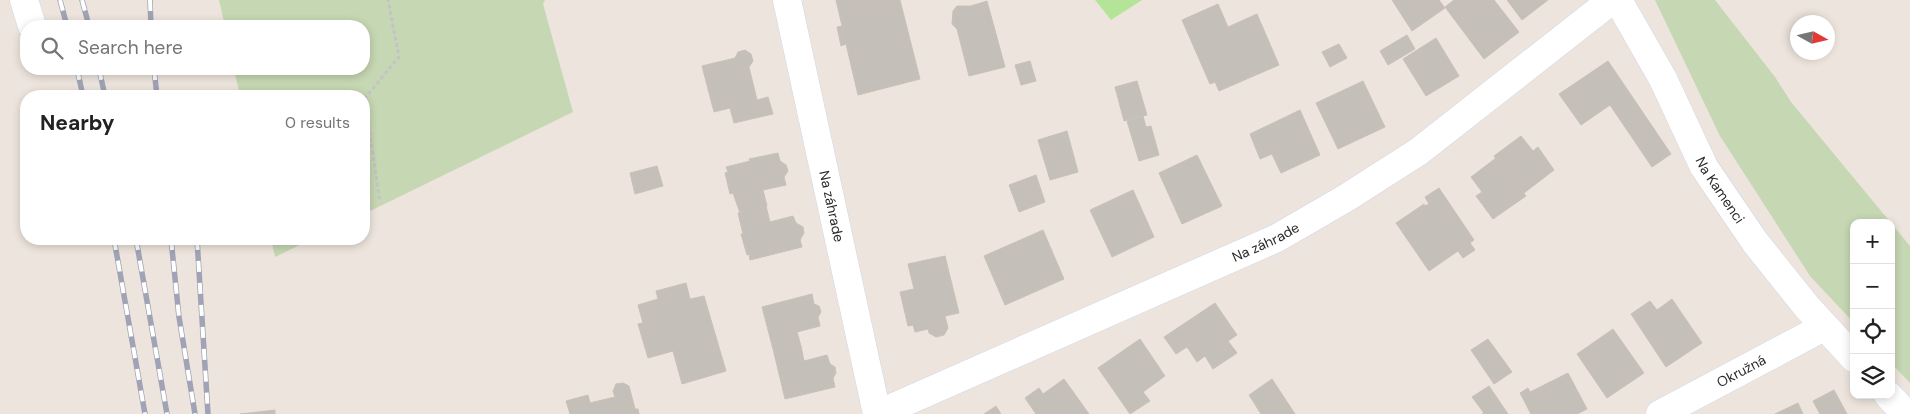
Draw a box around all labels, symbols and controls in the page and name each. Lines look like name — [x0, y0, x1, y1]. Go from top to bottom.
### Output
north arrow — [1790, 15, 1835, 60]
search box — [20, 20, 370, 75]
icon: search — [38, 34, 66, 62]
text: Search here — [78, 35, 183, 60]
text: Nearby — [40, 109, 114, 137]
text: 0 results — [285, 112, 350, 133]
street label: Na Kamenci — [1692, 154, 1749, 227]
street label: Na záhrade — [815, 169, 848, 244]
street label: Na záhrade — [1229, 218, 1303, 266]
map controls — [1850, 219, 1895, 399]
button: + — [1850, 219, 1895, 264]
button: − — [1850, 264, 1895, 309]
button: locate — [1850, 309, 1895, 354]
street label: Okružná — [1714, 350, 1769, 391]
button: layers — [1850, 354, 1895, 399]

